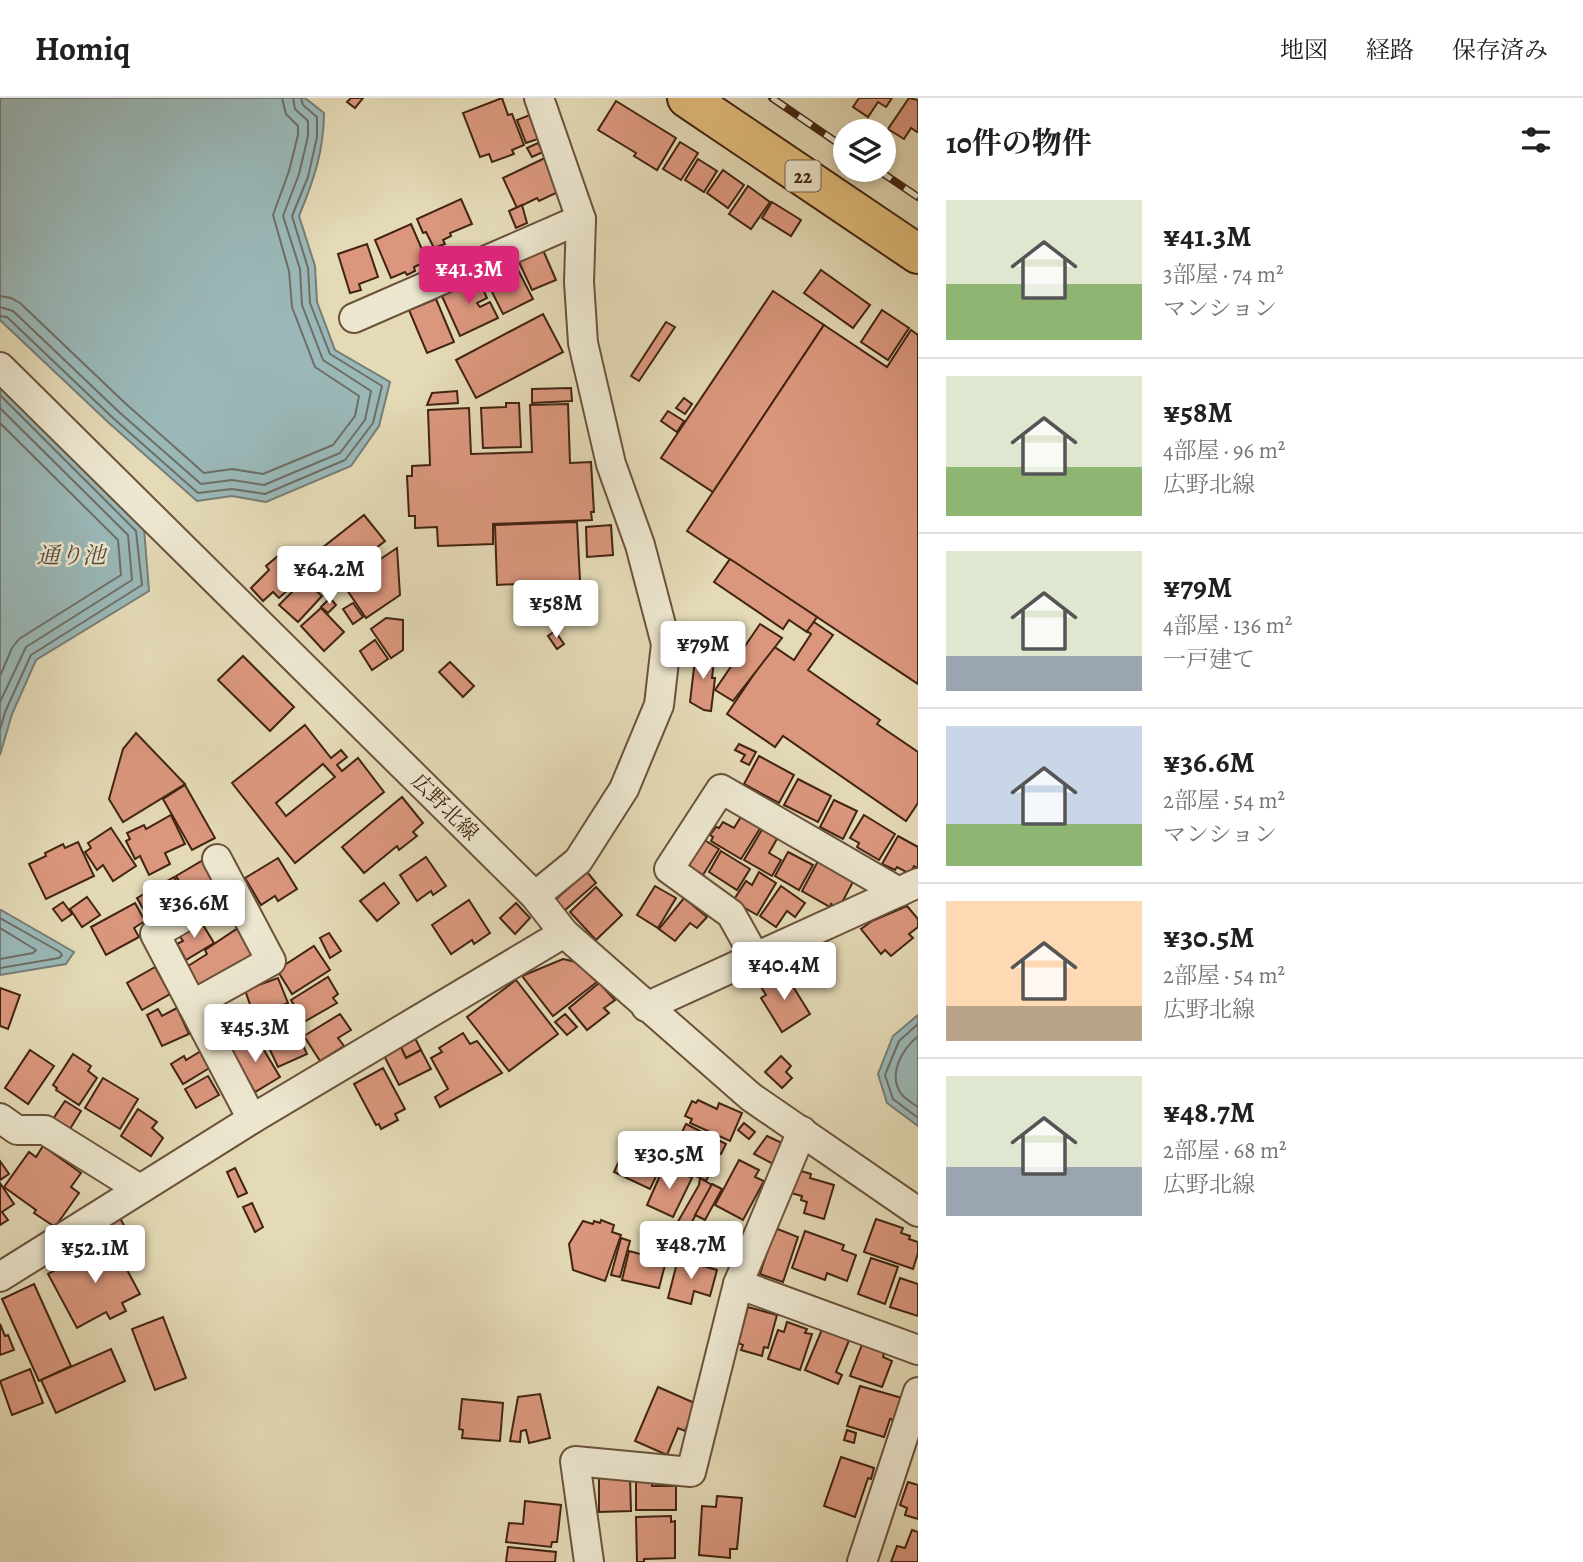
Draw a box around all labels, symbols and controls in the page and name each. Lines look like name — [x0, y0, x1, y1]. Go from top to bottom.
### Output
text: Homiq — [35, 26, 130, 71]
text: 地図 — [1280, 34, 1328, 66]
text: 経路 — [1366, 34, 1414, 66]
text: 保存済み — [1452, 34, 1548, 66]
map controls — [833, 119, 896, 182]
button: layers — [833, 119, 896, 182]
icon: filters — [1517, 121, 1555, 159]
text: 10件の物件 — [946, 123, 1092, 163]
road number: 22 — [786, 160, 820, 192]
text: ¥41.3M — [1163, 216, 1251, 256]
icon: home — [1002, 228, 1086, 312]
pin: ¥41.3M — [412, 246, 526, 306]
text: ¥41.3M — [435, 253, 503, 284]
text: 3部屋 · 74 m² — [1163, 259, 1284, 290]
text: マンション — [1163, 293, 1277, 324]
text: ¥58M — [1163, 392, 1233, 432]
icon: home — [1002, 404, 1086, 488]
text: 4部屋 · 96 m² — [1163, 435, 1285, 466]
text: 広野北線 — [1163, 469, 1255, 500]
water label: 通り池 — [37, 540, 109, 571]
pin: ¥64.2M — [272, 546, 386, 606]
text: ¥64.2M — [293, 553, 365, 584]
text: ¥79M — [1163, 567, 1232, 607]
icon: home — [1002, 579, 1086, 663]
pin: ¥58M — [515, 580, 597, 640]
text: ¥58M — [529, 587, 583, 618]
text: 4部屋 · 136 m² — [1163, 610, 1292, 641]
pin: ¥79M — [662, 622, 744, 681]
text: ¥79M — [676, 628, 730, 659]
text: 一戸建て — [1163, 644, 1255, 675]
text: ¥36.6M — [1163, 742, 1255, 782]
icon: home — [1002, 754, 1086, 838]
street label: 広野北線 — [405, 767, 485, 847]
text: 2部屋 · 54 m² — [1163, 785, 1285, 816]
text: マンション — [1163, 819, 1277, 850]
pin: ¥36.6M — [137, 880, 251, 940]
text: ¥36.6M — [159, 887, 229, 918]
text: ¥30.5M — [1163, 917, 1255, 957]
icon: home — [1002, 929, 1086, 1013]
pin: ¥40.4M — [727, 942, 841, 1002]
text: ¥40.4M — [748, 949, 820, 980]
text: 2部屋 · 54 m² — [1163, 960, 1285, 991]
text: 広野北線 — [1163, 994, 1255, 1025]
pin: ¥45.3M — [198, 1004, 312, 1064]
text: ¥45.3M — [220, 1011, 290, 1042]
text: ¥48.7M — [1163, 1092, 1255, 1132]
icon: home — [1002, 1104, 1086, 1188]
pin: ¥30.5M — [612, 1132, 726, 1191]
text: 2部屋 · 68 m² — [1163, 1135, 1287, 1166]
text: ¥30.5M — [634, 1138, 704, 1169]
text: 広野北線 — [1163, 1169, 1255, 1200]
pin: ¥48.7M — [634, 1222, 748, 1281]
pin: ¥52.1M — [38, 1226, 152, 1285]
text: ¥48.7M — [656, 1228, 726, 1259]
text: ¥52.1M — [61, 1232, 129, 1263]

